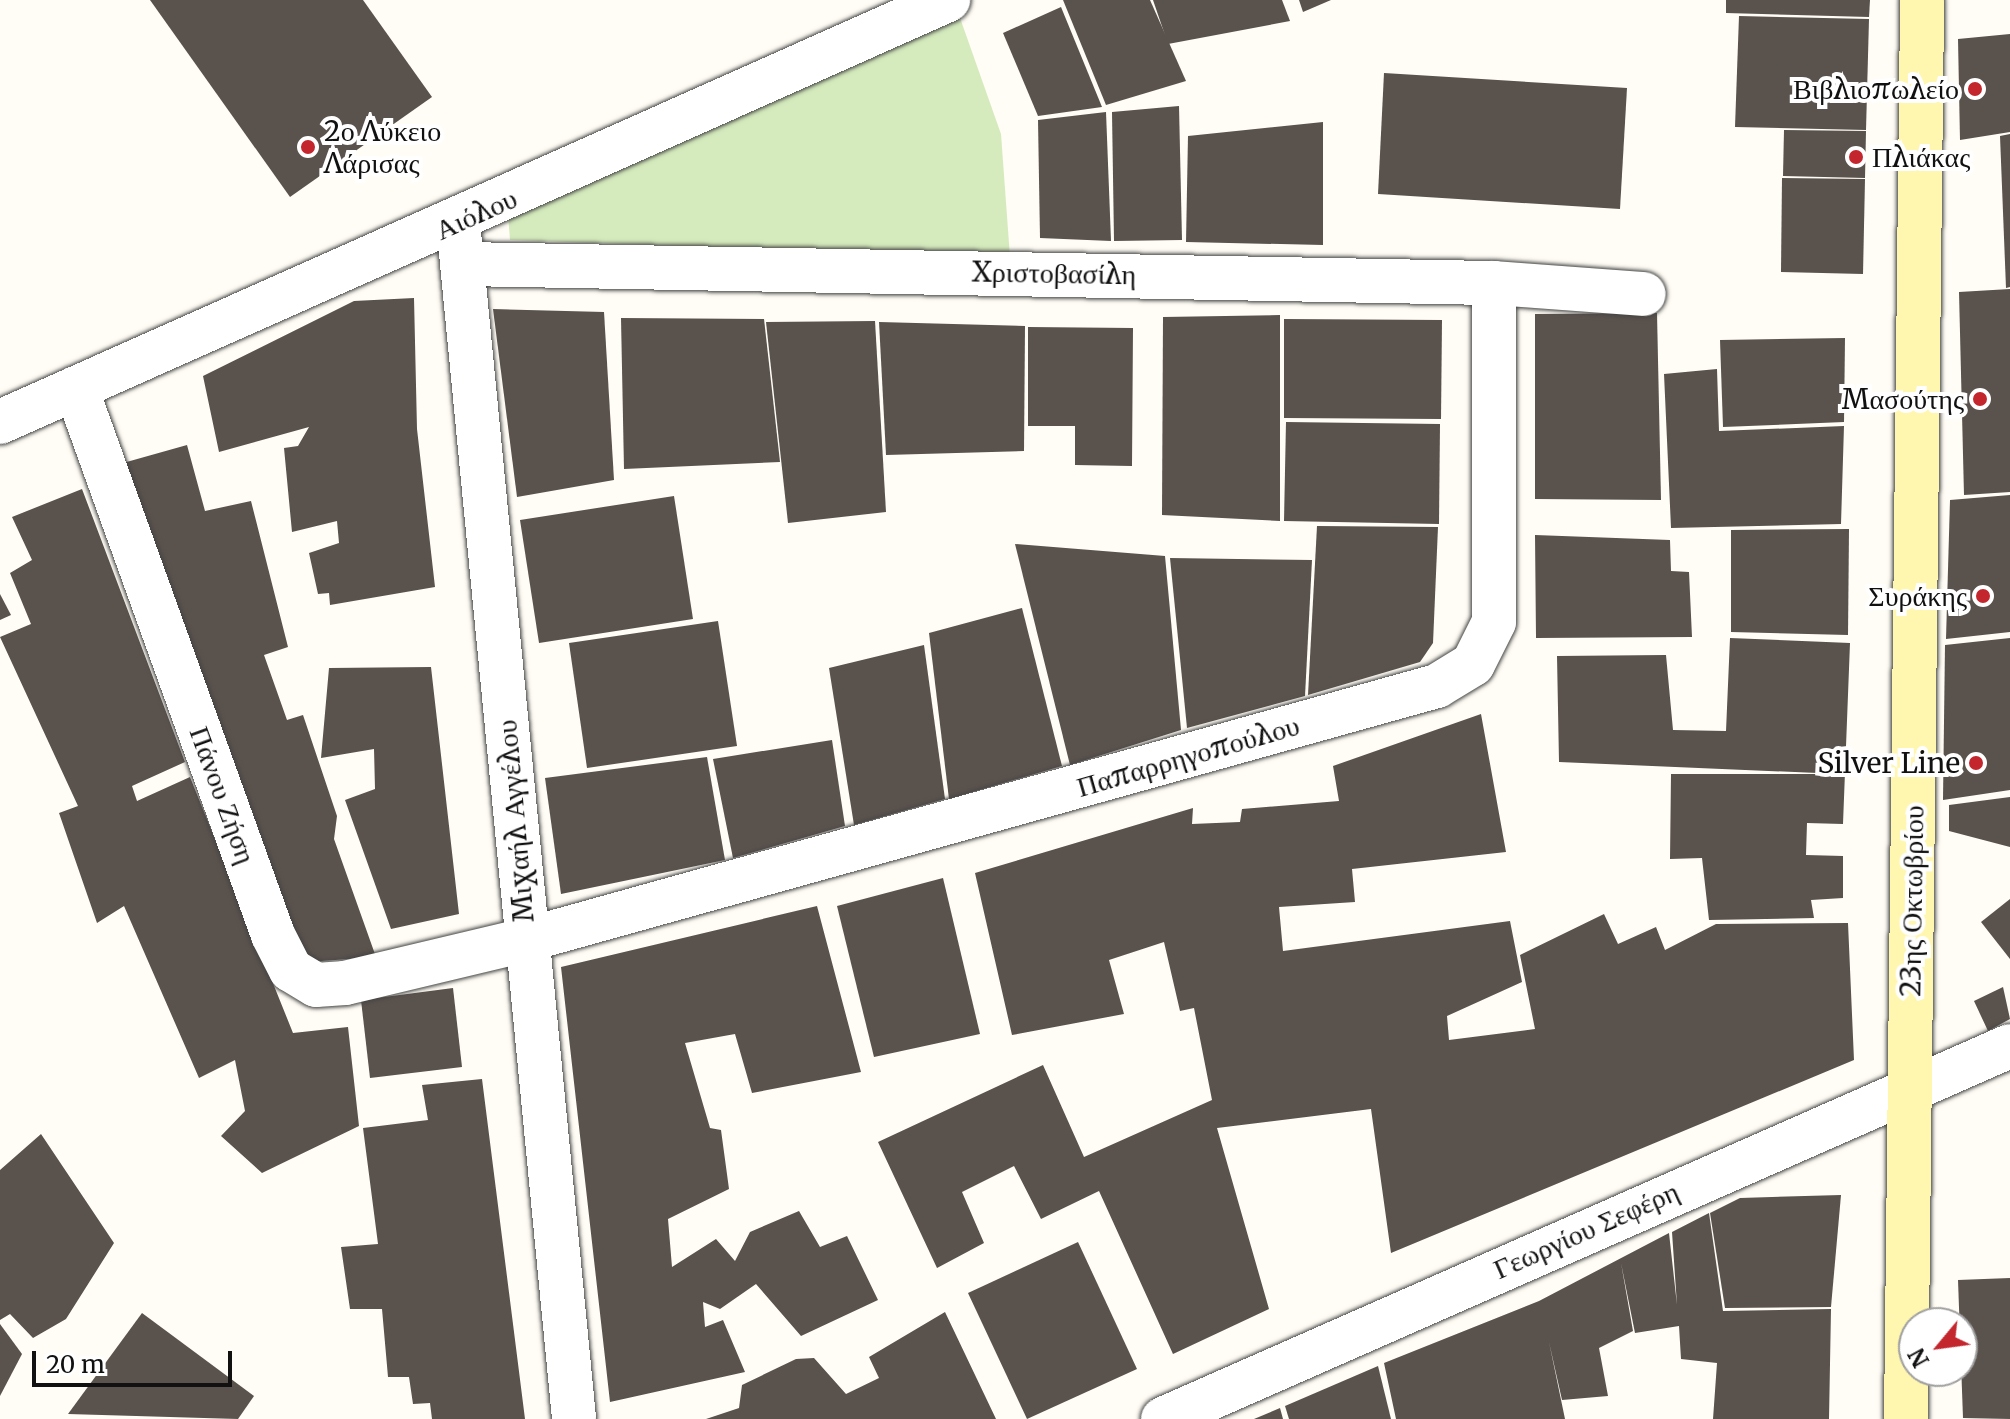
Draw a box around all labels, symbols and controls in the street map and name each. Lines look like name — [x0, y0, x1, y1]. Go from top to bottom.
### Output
place label: Βιβλιοπωλείο — [1793, 72, 1959, 106]
marker: Βιβλιοπωλείο — [1966, 80, 1984, 98]
place label: 2ο Λύκειο Λάρισας — [324, 114, 441, 180]
marker: 2ο Λύκειο Λάρισας — [299, 138, 317, 156]
place label: Πλιάκας — [1872, 140, 1970, 174]
marker: Πλιάκας — [1847, 148, 1865, 166]
street label: Αιόλου — [430, 181, 522, 247]
street label: Χριστοβασίλη — [972, 255, 1136, 291]
place label: Μασούτης — [1842, 382, 1964, 416]
marker: Μασούτης — [1971, 390, 1989, 408]
place label: Συράκης — [1868, 579, 1967, 613]
marker: Συράκης — [1974, 587, 1992, 605]
street label: Παπαρρηγοπούλου — [1073, 708, 1303, 804]
street label: Μιχαήλ Αγγέλου — [489, 718, 541, 924]
street label: Πάνου Ζήση — [183, 722, 263, 868]
place label: Silver Line — [1818, 746, 1960, 780]
marker: Silver Line — [1967, 754, 1985, 772]
street label: 23ης Οκτωβρίου — [1894, 805, 1930, 997]
street label: Γεωργίου Σεφέρη — [1488, 1174, 1684, 1286]
north arrow — [1898, 1307, 1978, 1387]
scale bar — [36, 1335, 236, 1385]
text: N — [1902, 1343, 1935, 1372]
text: 20 m — [46, 1349, 105, 1380]

